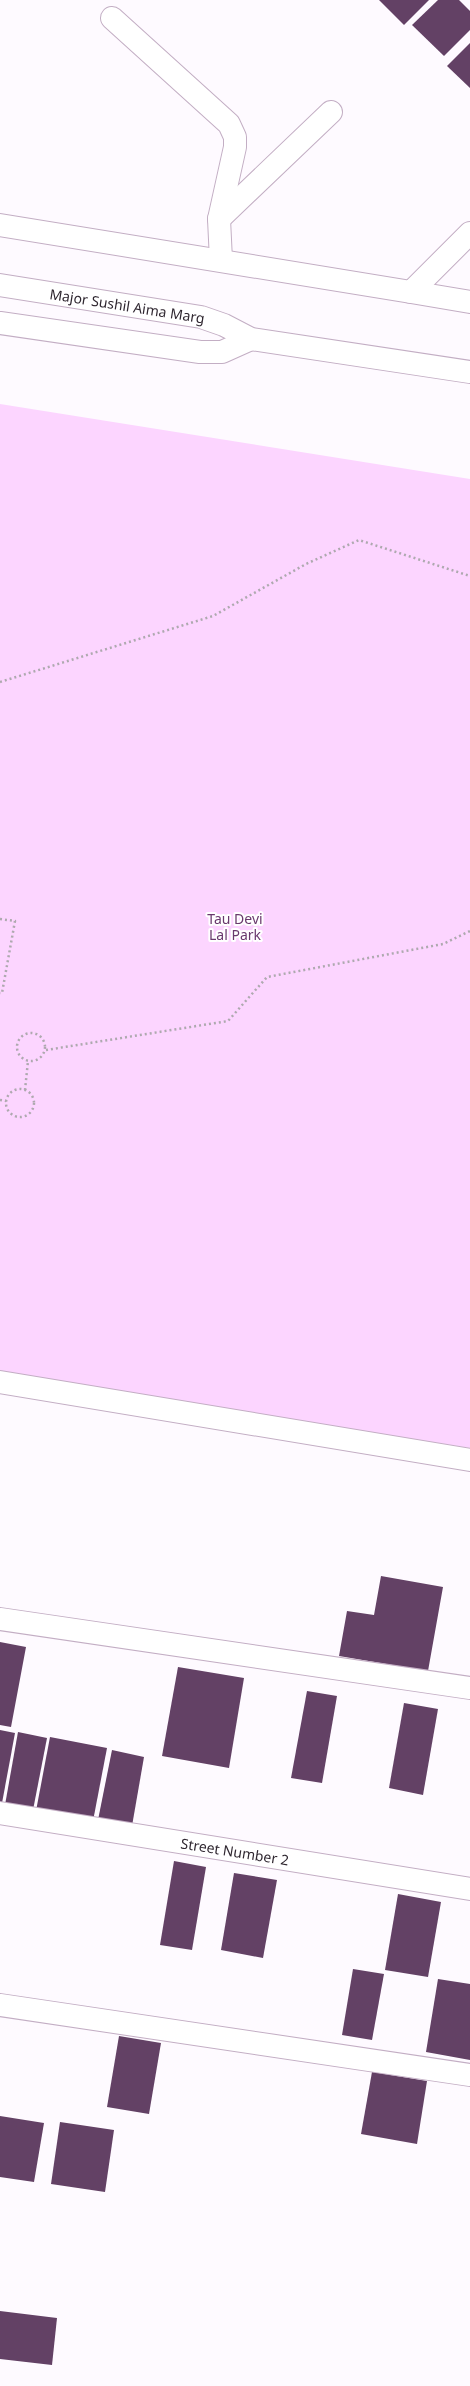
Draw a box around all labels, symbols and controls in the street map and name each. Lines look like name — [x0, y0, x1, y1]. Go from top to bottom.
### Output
street label: Major Sushil Aima Marg — [49, 284, 206, 327]
park label: Tau Devi Lal Park — [207, 909, 263, 944]
street label: Street Number 2 — [180, 1833, 290, 1869]

